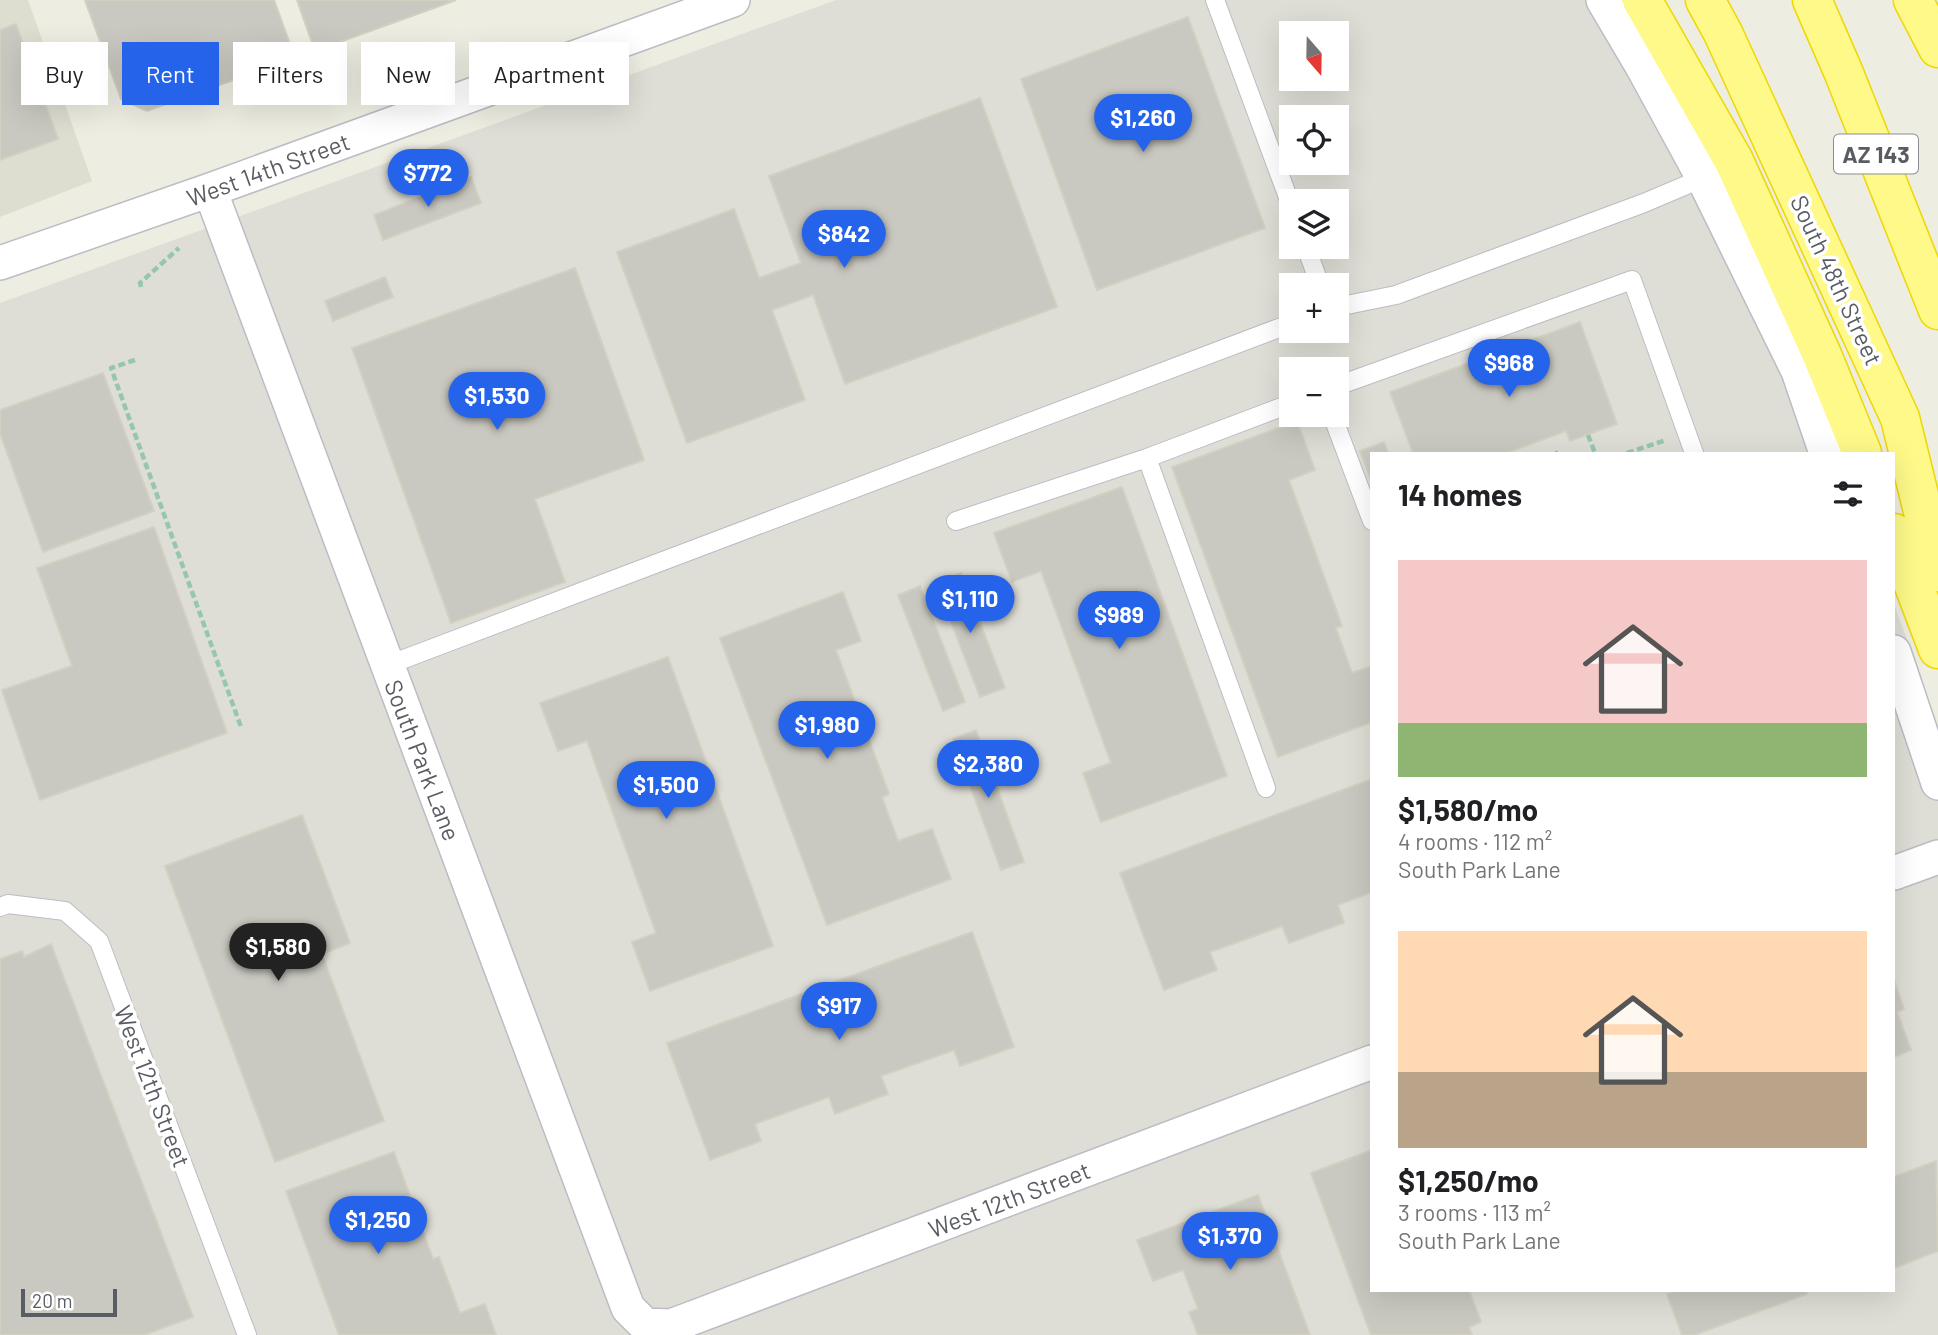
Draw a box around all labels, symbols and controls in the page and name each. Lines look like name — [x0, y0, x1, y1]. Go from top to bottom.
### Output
north arrow — [1279, 21, 1349, 91]
map controls — [1279, 21, 1349, 427]
chip: Buy — [21, 42, 108, 105]
chip: Rent — [122, 42, 219, 105]
chip: Filters — [233, 42, 347, 105]
chip: New — [361, 42, 455, 105]
chip: Apartment — [469, 42, 629, 105]
pin: $1,260 — [1086, 94, 1200, 154]
text: $1,260 — [1110, 103, 1176, 131]
button: locate — [1279, 105, 1349, 175]
street label: West 14th Street — [183, 126, 353, 212]
road number: AZ 143 — [1834, 134, 1918, 174]
pin: $772 — [387, 150, 469, 209]
text: $772 — [404, 158, 452, 186]
button: layers — [1279, 189, 1349, 259]
street label: South 48th Street — [1785, 190, 1889, 370]
pin: $842 — [803, 210, 885, 270]
text: $842 — [818, 219, 870, 247]
button: + — [1279, 273, 1349, 343]
pin: $968 — [1468, 340, 1550, 399]
text: $968 — [1484, 348, 1534, 376]
button: − — [1279, 357, 1349, 427]
pin: $1,530 — [440, 372, 554, 432]
text: $1,530 — [464, 381, 530, 409]
icon: filters — [1829, 475, 1867, 513]
text: 14 homes — [1398, 476, 1522, 512]
pin: $1,110 — [913, 576, 1027, 635]
text: $1,110 — [942, 584, 998, 612]
pin: $989 — [1078, 592, 1160, 651]
text: $989 — [1094, 600, 1144, 628]
icon: home — [1570, 606, 1696, 732]
street label: South Park Lane — [379, 676, 467, 844]
pin: $1,980 — [770, 702, 884, 761]
text: $1,980 — [794, 710, 860, 738]
pin: $2,380 — [931, 740, 1045, 800]
text: $2,380 — [953, 749, 1023, 777]
pin: $1,500 — [609, 762, 723, 821]
text: $1,500 — [633, 770, 699, 798]
text: $1,580/mo — [1398, 791, 1538, 827]
text: 4 rooms · 112 m² — [1398, 827, 1552, 855]
text: South Park Lane — [1398, 855, 1561, 883]
pin: $1,580 — [221, 923, 335, 983]
text: $1,580 — [245, 932, 311, 960]
icon: home — [1570, 977, 1696, 1103]
pin: $917 — [798, 982, 880, 1042]
text: $917 — [817, 991, 861, 1019]
street label: West 12th Street — [109, 1001, 197, 1171]
street label: West 12th Street — [924, 1155, 1094, 1243]
text: $1,250/mo — [1398, 1162, 1539, 1198]
pin: $1,250 — [321, 1196, 435, 1256]
text: 3 rooms · 113 m² — [1398, 1198, 1551, 1226]
text: $1,250 — [345, 1205, 411, 1233]
pin: $1,370 — [1173, 1212, 1287, 1272]
text: $1,370 — [1198, 1221, 1262, 1249]
text: South Park Lane — [1398, 1226, 1561, 1254]
scale bar — [21, 1286, 117, 1318]
text: 20 m — [32, 1289, 72, 1312]

